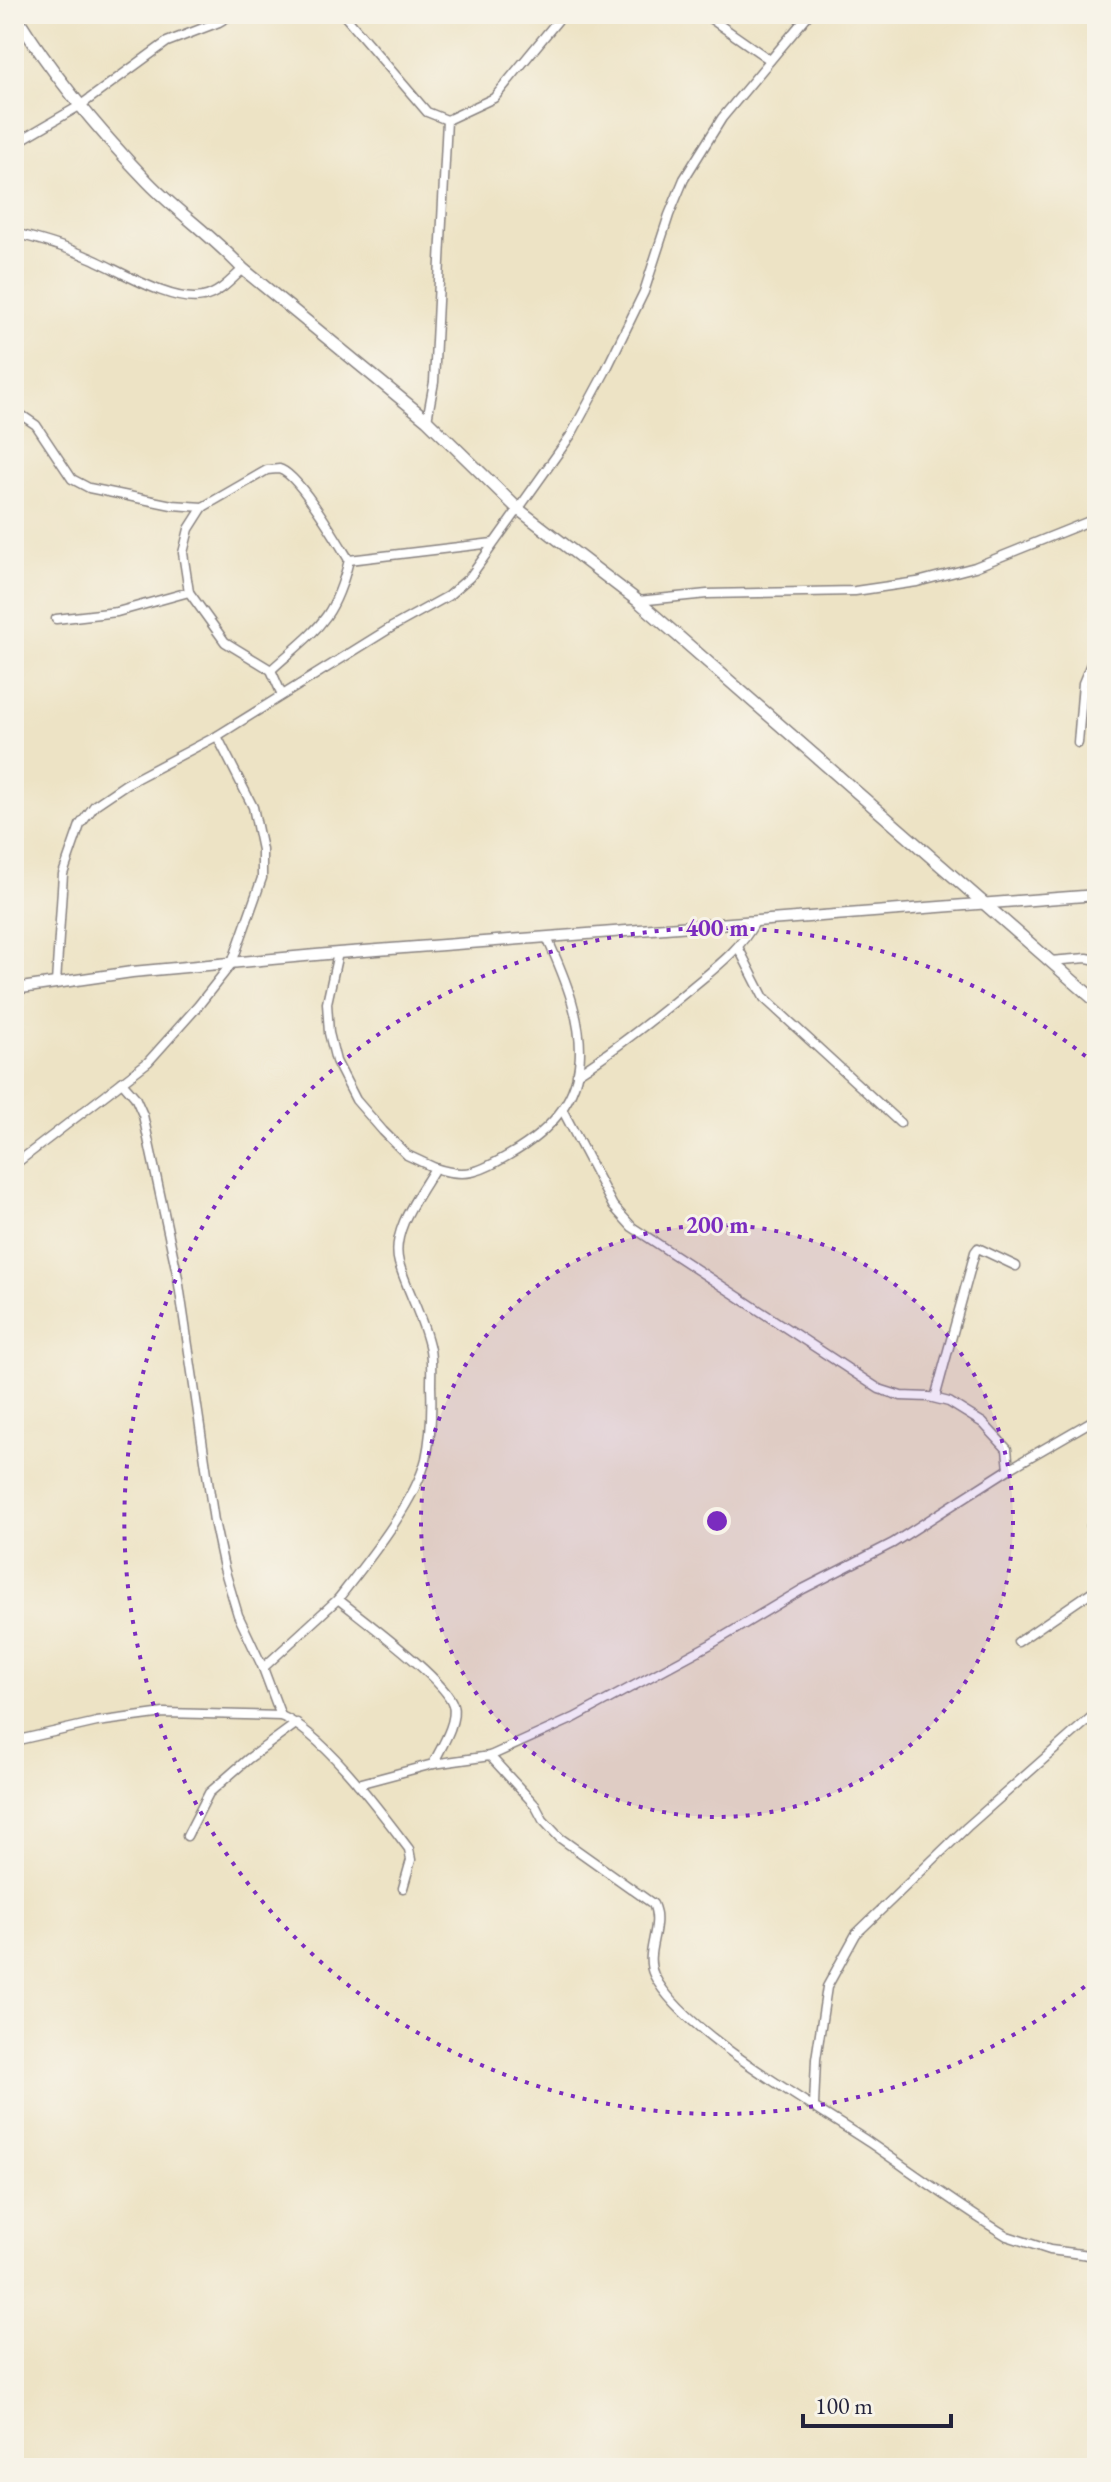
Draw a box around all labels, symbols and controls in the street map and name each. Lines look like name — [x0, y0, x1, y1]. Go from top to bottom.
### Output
text: 400 m — [685, 912, 749, 943]
text: 200 m — [685, 1209, 749, 1240]
centre of rings — [703, 1507, 731, 1535]
scale bar — [803, 2378, 951, 2428]
text: 100 m — [815, 2390, 873, 2421]

